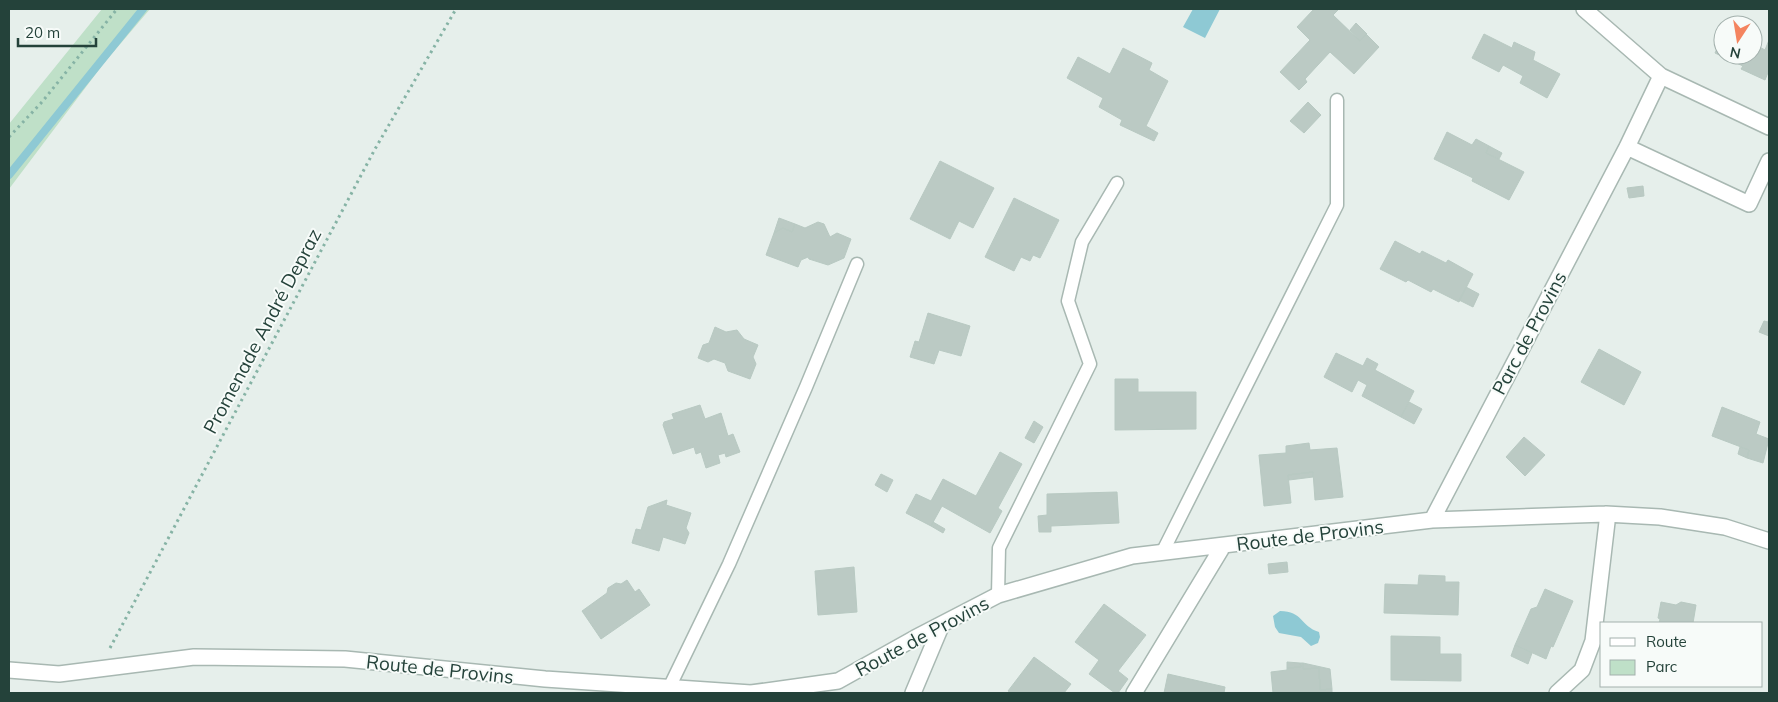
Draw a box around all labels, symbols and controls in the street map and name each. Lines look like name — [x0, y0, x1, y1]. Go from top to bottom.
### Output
scale bar — [18, 15, 95, 47]
north arrow — [1713, 15, 1763, 65]
text: 20 m — [25, 23, 60, 42]
text: N — [1728, 43, 1742, 63]
street label: Promenade André Depraz — [198, 224, 326, 438]
street label: Parc de Provins — [1486, 267, 1572, 399]
street label: Route de Provins — [1235, 514, 1385, 556]
street label: Route de Provins — [851, 591, 993, 681]
legend — [1600, 622, 1763, 687]
text: Route — [1646, 632, 1687, 651]
street label: Route de Provins — [365, 649, 515, 689]
text: Parc — [1646, 657, 1677, 676]

